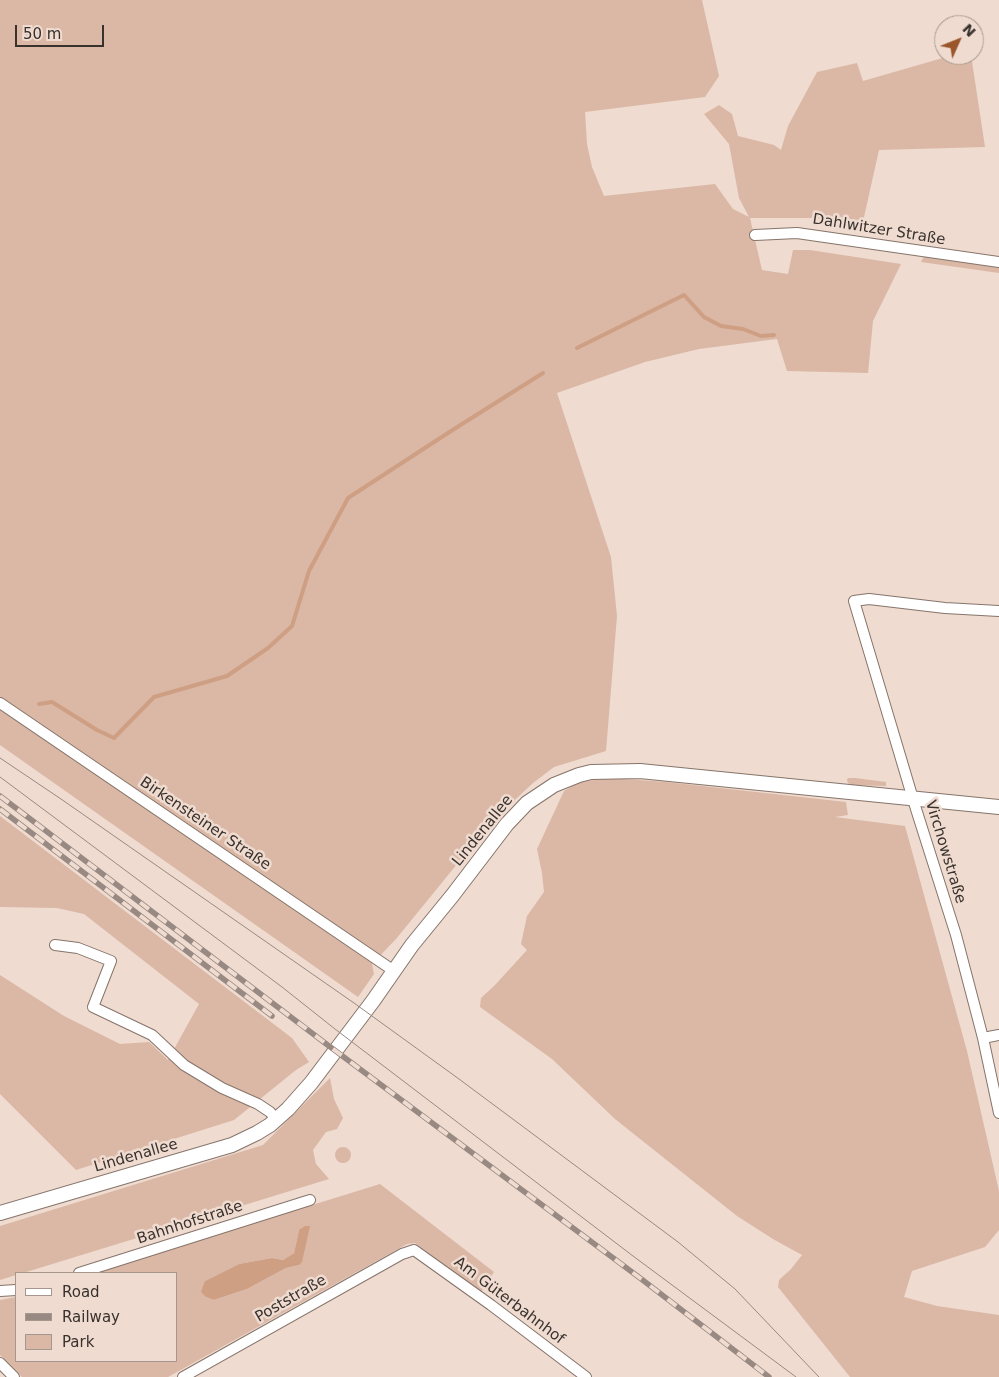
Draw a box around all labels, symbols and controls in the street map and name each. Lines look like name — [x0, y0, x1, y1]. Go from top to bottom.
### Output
scale bar — [18, 15, 106, 47]
north arrow — [934, 15, 984, 65]
text: N — [959, 21, 979, 40]
text: 50 m — [23, 25, 61, 43]
street label: Dahlwitzer Straße — [811, 211, 947, 249]
street label: Birkensteiner Straße — [136, 774, 274, 874]
street label: Lindenallee — [449, 792, 517, 870]
street label: Virchowstraße — [921, 798, 969, 906]
street label: Lindenallee — [92, 1135, 180, 1177]
street label: Bahnhofstraße — [135, 1197, 245, 1249]
street label: Am Güterbahnhof — [450, 1254, 568, 1348]
street label: Poststraße — [252, 1271, 330, 1327]
legend — [15, 1272, 178, 1362]
text: Road — [62, 1283, 100, 1301]
text: Railway — [62, 1308, 120, 1326]
text: Park — [62, 1333, 94, 1351]

